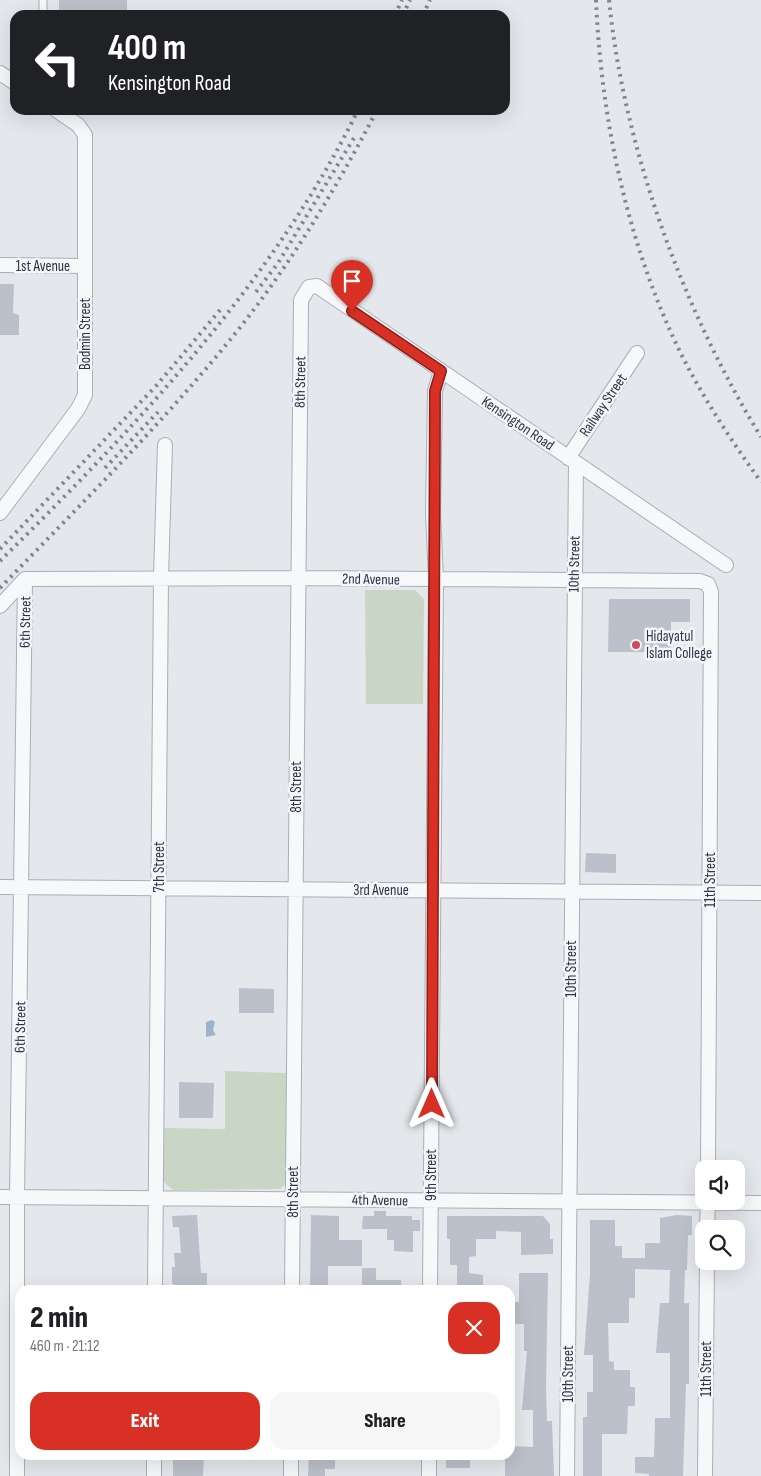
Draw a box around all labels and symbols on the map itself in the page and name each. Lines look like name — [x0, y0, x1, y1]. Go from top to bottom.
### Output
street label: 1st Avenue — [16, 257, 70, 276]
pin — [331, 260, 373, 311]
street label: Bodmin Street — [76, 298, 95, 370]
street label: 8th Street — [291, 356, 310, 408]
street label: Railway Street — [575, 370, 632, 440]
street label: Kensington Road — [478, 392, 558, 455]
street label: 10th Street — [565, 535, 585, 593]
street label: 2nd Avenue — [342, 569, 400, 590]
street label: 6th Street — [16, 596, 35, 648]
place label: Hidayatul Islam College — [646, 627, 712, 663]
marker: Hidayatul Islam College — [630, 639, 642, 651]
street label: 8th Street — [287, 761, 306, 813]
street label: 7th Street — [150, 841, 169, 893]
street label: 11th Street — [701, 852, 720, 908]
street label: 3rd Avenue — [353, 881, 409, 900]
street label: 10th Street — [562, 940, 581, 997]
street label: 6th Street — [11, 1001, 30, 1053]
position arrow — [405, 1077, 457, 1129]
street label: 9th Street — [422, 1149, 441, 1201]
street label: 8th Street — [284, 1166, 303, 1218]
street label: 4th Avenue — [352, 1191, 408, 1210]
street label: 11th Street — [697, 1341, 716, 1397]
street label: 10th Street — [559, 1345, 578, 1402]

